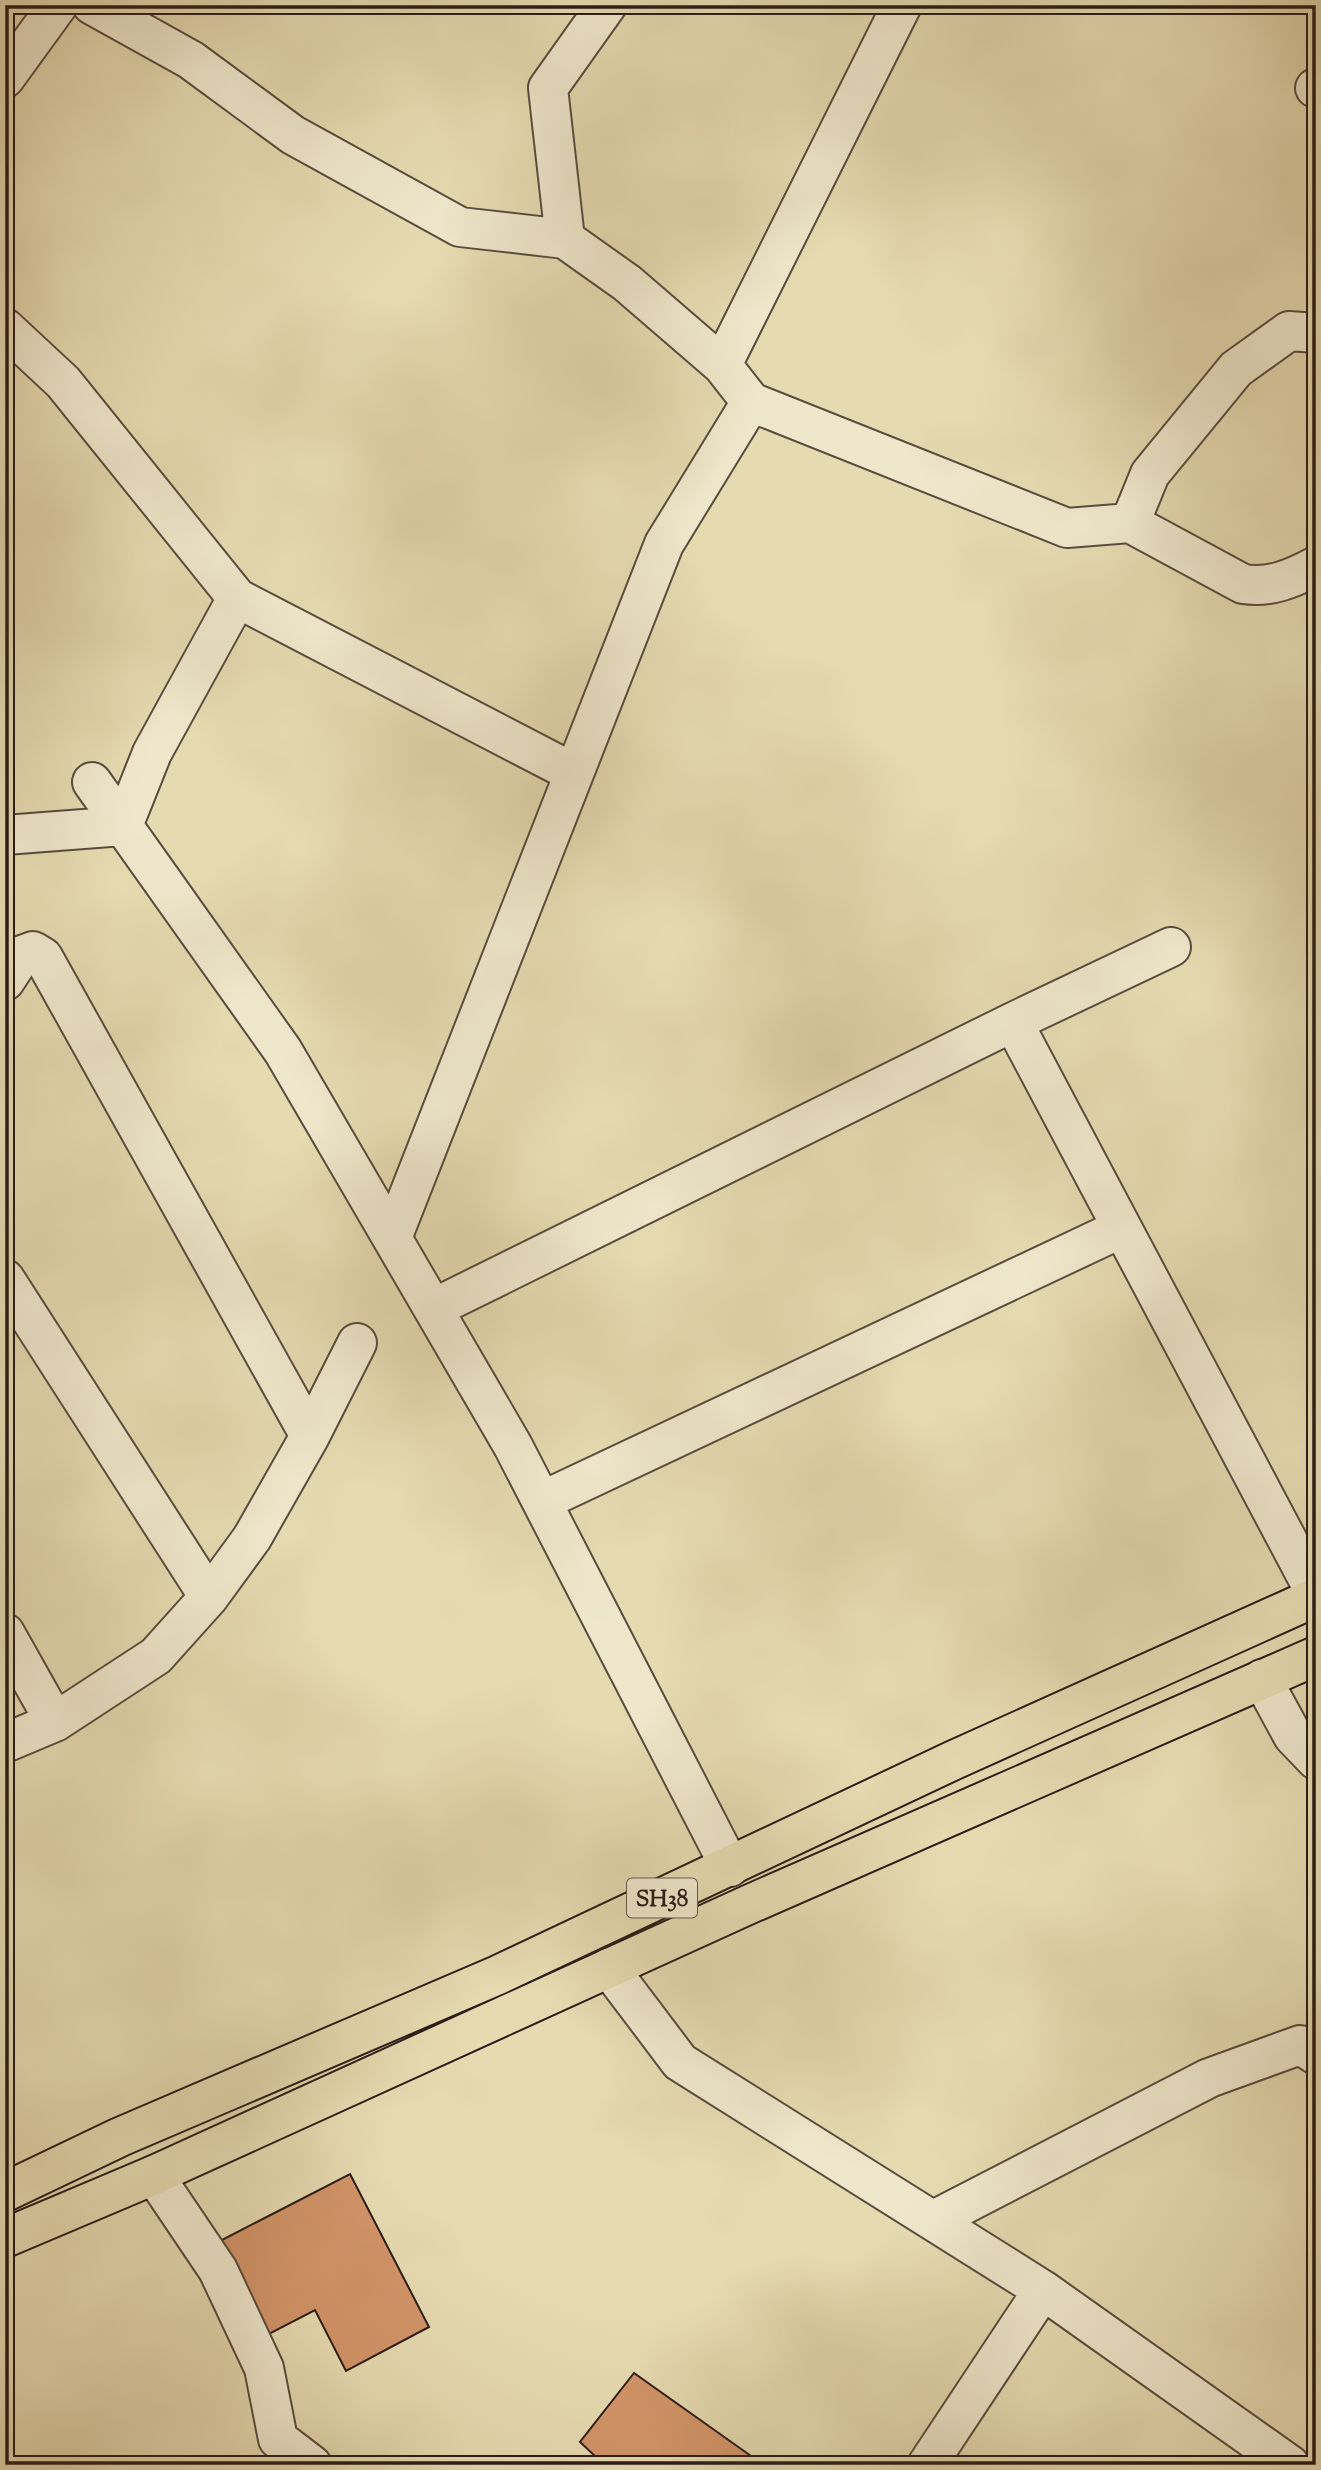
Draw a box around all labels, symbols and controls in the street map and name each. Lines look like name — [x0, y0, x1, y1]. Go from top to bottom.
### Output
road number: SH38 — [627, 1879, 697, 1918]

